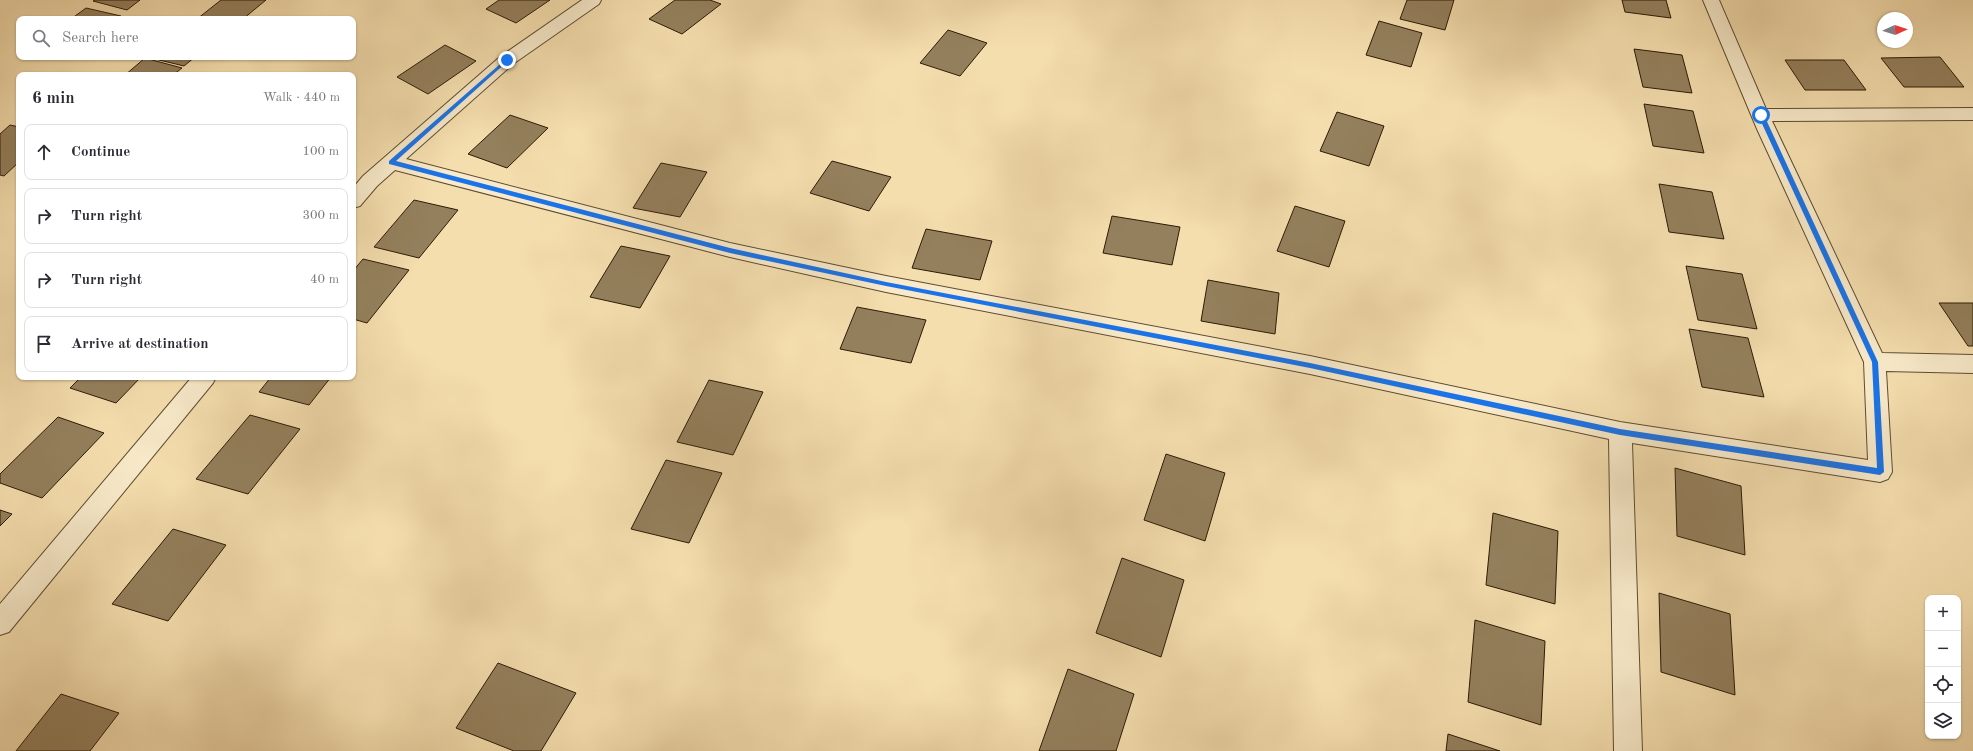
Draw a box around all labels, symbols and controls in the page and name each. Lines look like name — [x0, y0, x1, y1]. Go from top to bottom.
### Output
north arrow — [1877, 12, 1913, 48]
search box — [16, 16, 356, 60]
icon: search — [30, 27, 52, 49]
text: Search here — [62, 31, 139, 46]
route end — [498, 51, 516, 69]
text: 6 min — [32, 90, 75, 107]
text: Walk · 440 m — [263, 91, 340, 104]
route start — [1752, 106, 1770, 124]
icon: ahead — [33, 141, 55, 163]
text: Continue — [71, 145, 130, 160]
text: 100 m — [302, 145, 339, 158]
icon: right — [33, 205, 55, 227]
text: Turn right — [71, 209, 142, 224]
text: 300 m — [302, 209, 339, 222]
icon: right — [33, 269, 55, 291]
text: Turn right — [71, 273, 142, 288]
text: 40 m — [310, 273, 339, 286]
icon: arrive — [33, 333, 55, 355]
text: Arrive at destination — [71, 337, 209, 352]
map controls — [1925, 595, 1961, 739]
button: + — [1925, 595, 1961, 631]
button: − — [1925, 631, 1961, 667]
button: locate — [1925, 667, 1961, 703]
button: layers — [1925, 703, 1961, 739]

